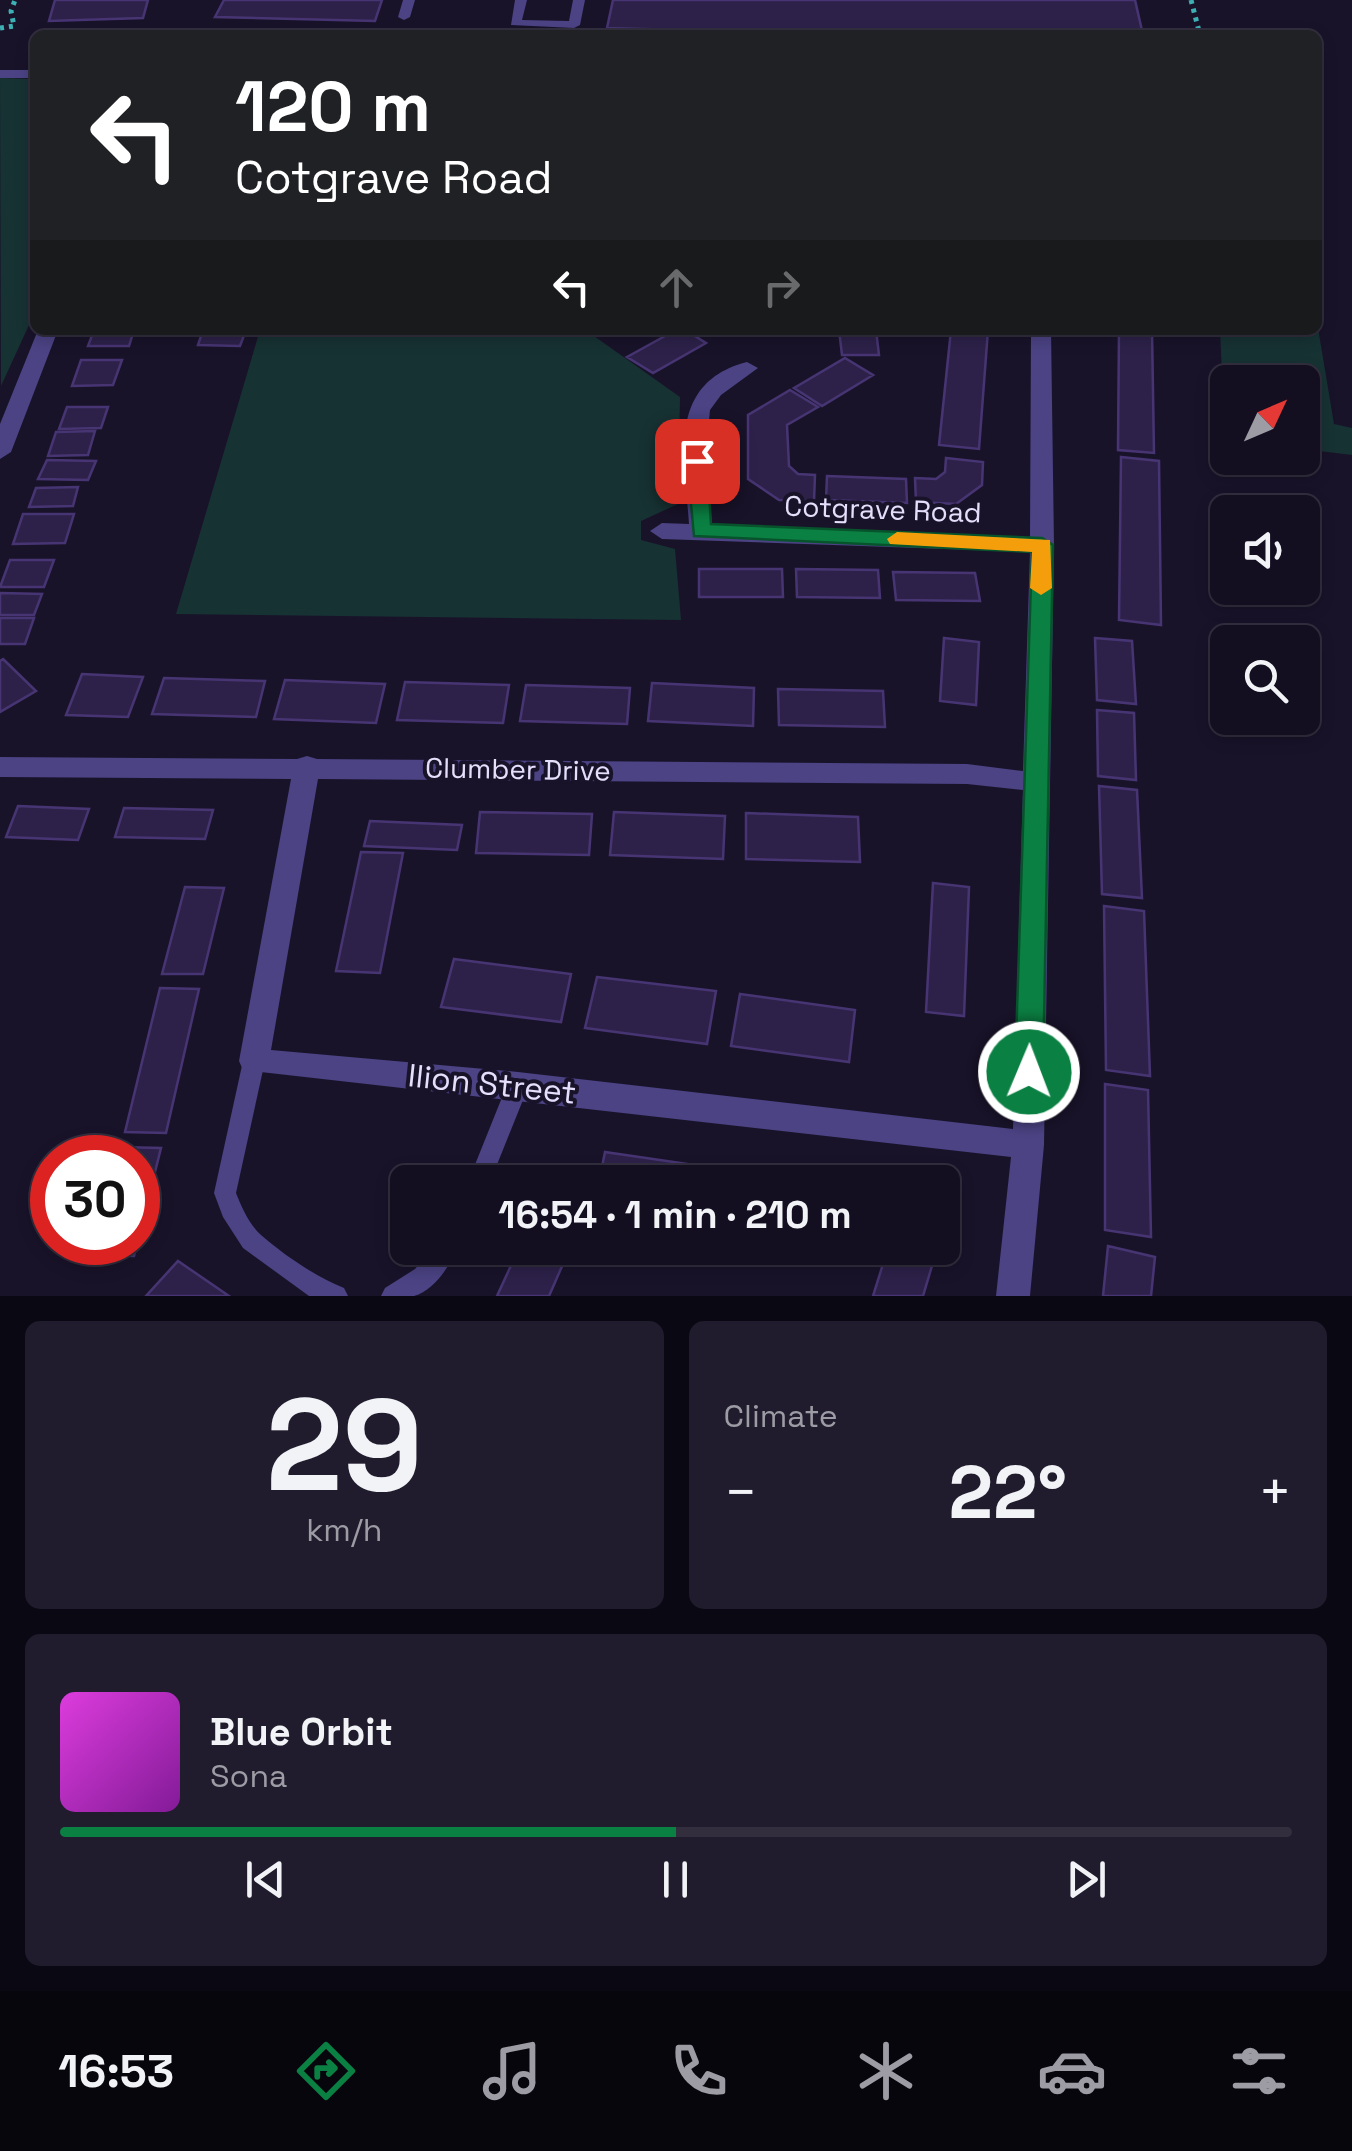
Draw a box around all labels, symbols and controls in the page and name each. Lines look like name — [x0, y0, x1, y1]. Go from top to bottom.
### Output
text: 120 m — [235, 62, 431, 151]
icon: left — [70, 70, 200, 200]
text: Cotgrave Road — [235, 149, 552, 206]
icon: left — [544, 260, 599, 315]
icon: ahead — [649, 260, 704, 315]
icon: right — [754, 260, 809, 315]
north arrow — [1210, 365, 1320, 475]
map controls — [1210, 365, 1320, 735]
pin — [655, 419, 740, 504]
icon: arrive — [670, 434, 725, 489]
street label: Cotgrave Road — [784, 488, 982, 530]
button: sound — [1210, 495, 1320, 605]
button: search — [1210, 625, 1320, 735]
street label: Clumber Drive — [425, 749, 611, 789]
position arrow — [977, 1020, 1081, 1124]
street label: Ilion Street — [406, 1055, 578, 1113]
speed limit sign: 30 — [30, 1135, 160, 1265]
text: 16:54 · 1 min · 210 m — [498, 1191, 852, 1239]
text: 29 — [266, 1362, 423, 1528]
text: Climate — [724, 1396, 838, 1436]
text: 22° — [948, 1444, 1067, 1540]
text: − — [724, 1457, 758, 1527]
text: + — [1258, 1457, 1292, 1527]
text: km/h — [306, 1510, 382, 1550]
text: Blue Orbit — [210, 1708, 393, 1756]
text: Sona — [210, 1756, 287, 1796]
icon: previous — [238, 1852, 293, 1907]
icon: pause — [648, 1852, 703, 1907]
icon: next — [1059, 1852, 1114, 1907]
icon: directions — [291, 2036, 361, 2106]
icon: music — [477, 2036, 547, 2106]
icon: phone — [664, 2036, 734, 2106]
icon: climate — [851, 2036, 921, 2106]
icon: car — [1037, 2036, 1107, 2106]
icon: filters — [1224, 2036, 1294, 2106]
text: 16:53 — [58, 2043, 174, 2100]

